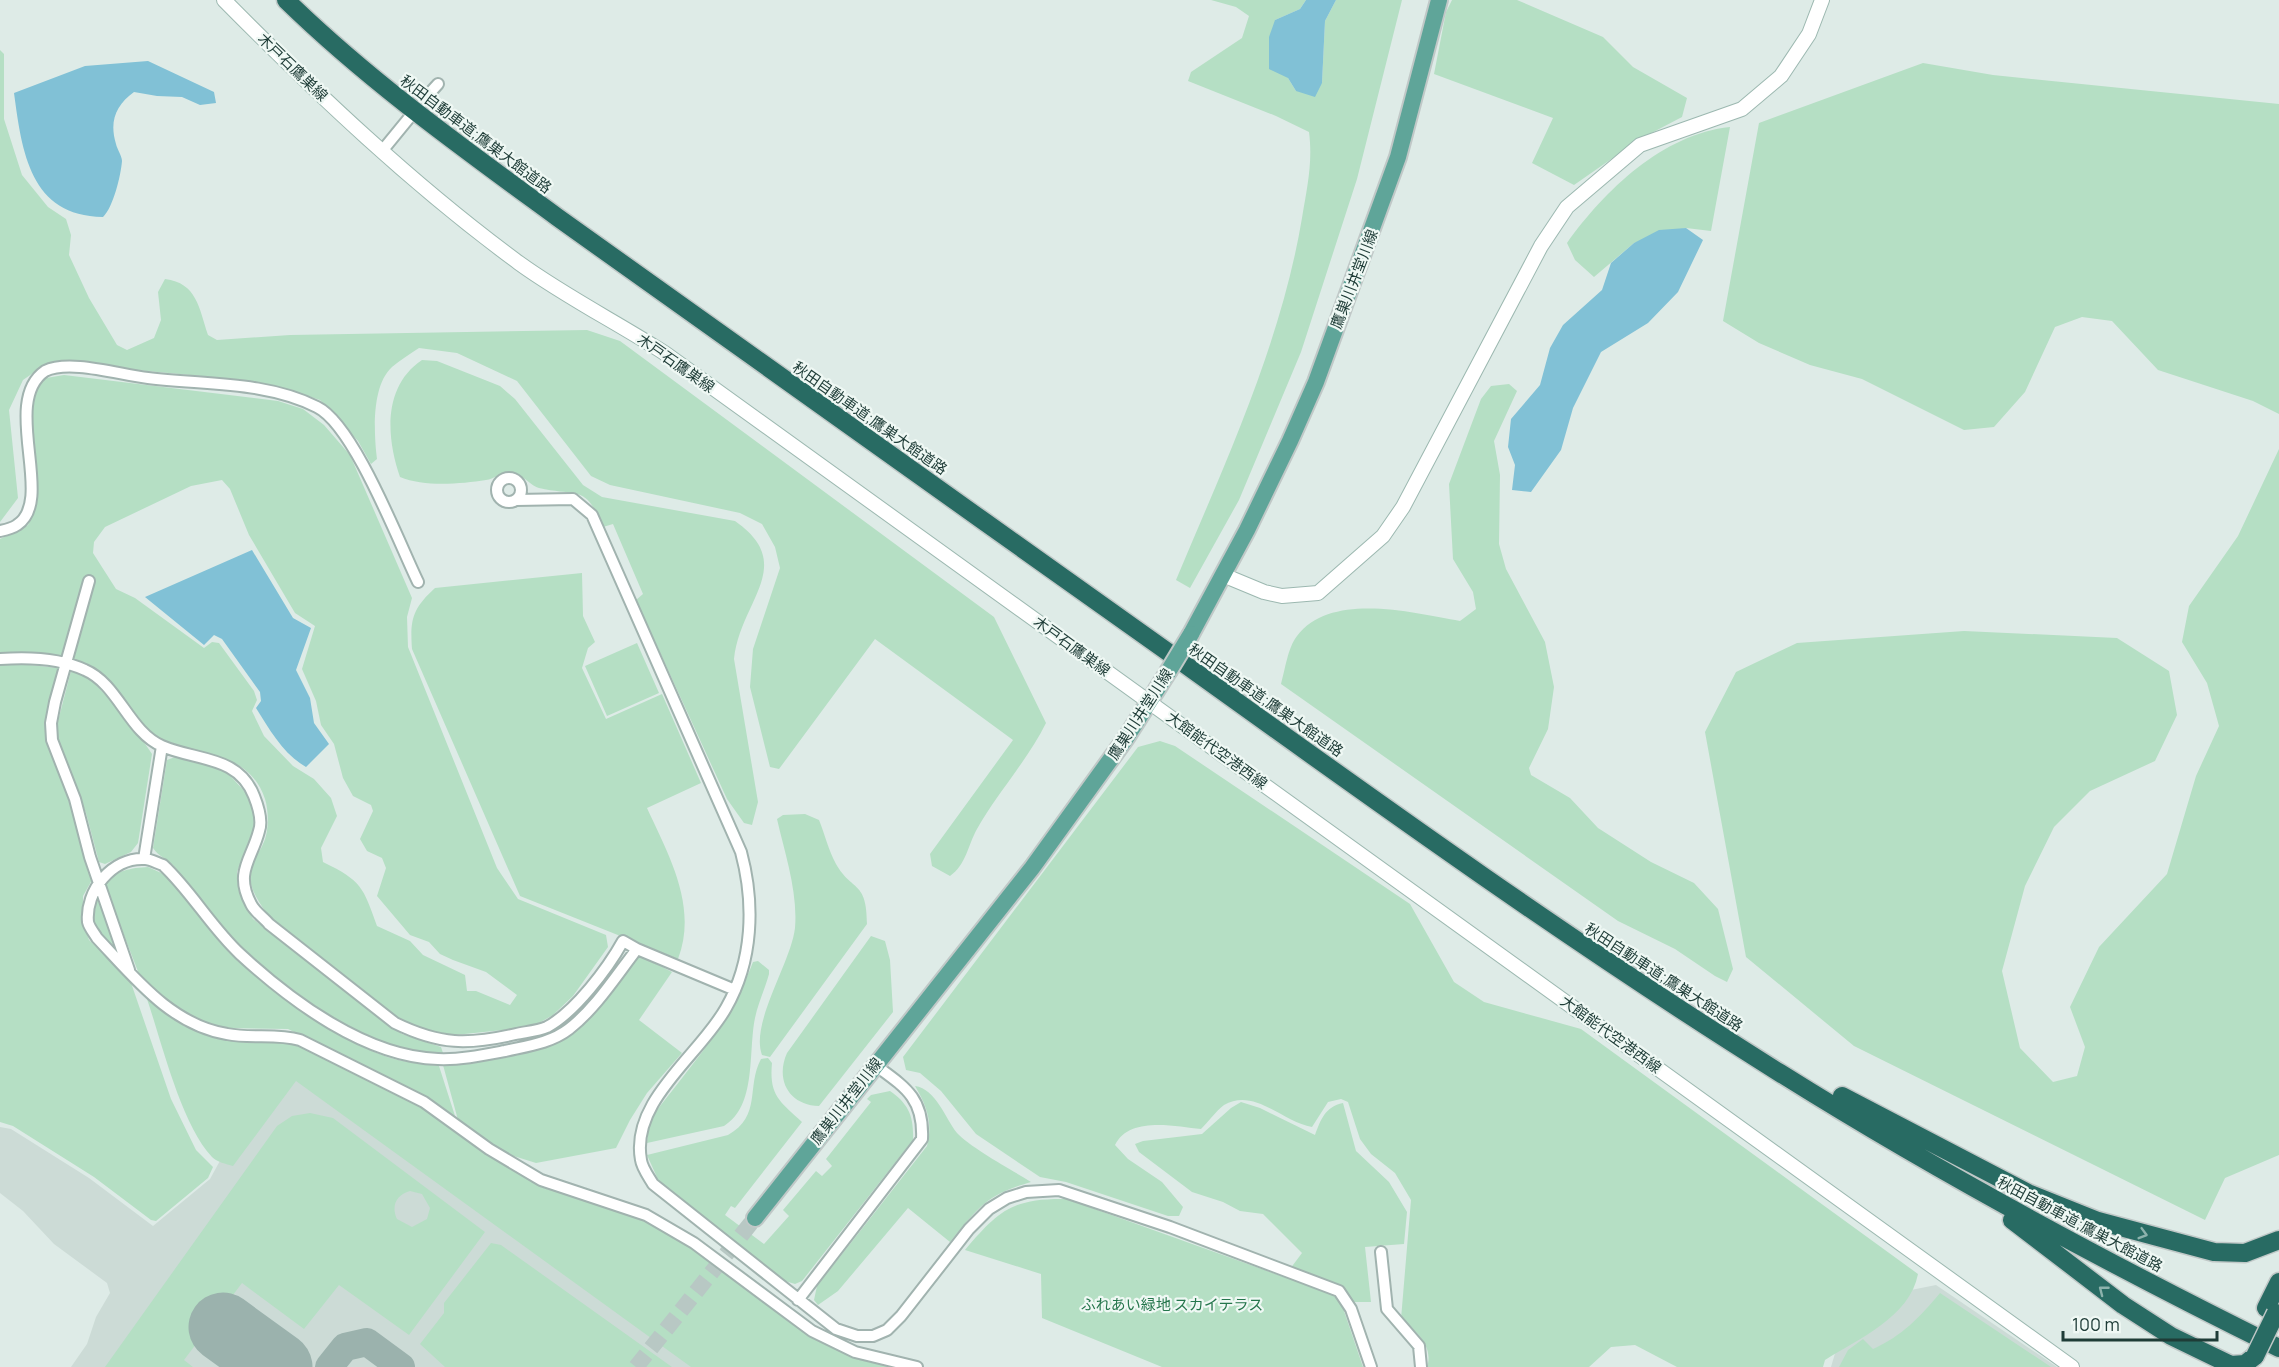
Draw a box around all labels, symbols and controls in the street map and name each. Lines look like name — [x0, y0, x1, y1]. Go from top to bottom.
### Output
street label: 木戸石鷹巣線 — [253, 28, 333, 106]
street label: 秋田自動車道;鷹巣大館道路 — [396, 70, 556, 198]
street label: 鷹巣川井堂川線 — [1325, 226, 1383, 332]
street label: 木戸石鷹巣線 — [633, 329, 719, 397]
street label: 秋田自動車道;鷹巣大館道路 — [788, 356, 952, 480]
street label: 木戸石鷹巣線 — [1029, 611, 1115, 681]
street label: 秋田自動車道;鷹巣大館道路 — [1184, 638, 1348, 762]
street label: 鷹巣川井堂川線 — [1103, 664, 1177, 764]
street label: 大館能代空港西線 — [1162, 706, 1272, 794]
street label: 秋田自動車道;鷹巣大館道路 — [1581, 918, 1747, 1036]
street label: 大館能代空港西線 — [1556, 990, 1666, 1078]
street label: 鷹巣川井堂川線 — [805, 1053, 887, 1149]
street label: 秋田自動車道;鷹巣大館道路 — [1994, 1171, 2166, 1277]
one-way arrow — [2137, 1227, 2148, 1239]
one-way arrow — [2098, 1287, 2109, 1298]
park label: ふれあい緑地 スカイテラス — [1081, 1294, 1263, 1315]
scale bar — [2063, 1304, 2218, 1342]
text: 100 m — [2072, 1312, 2120, 1336]

